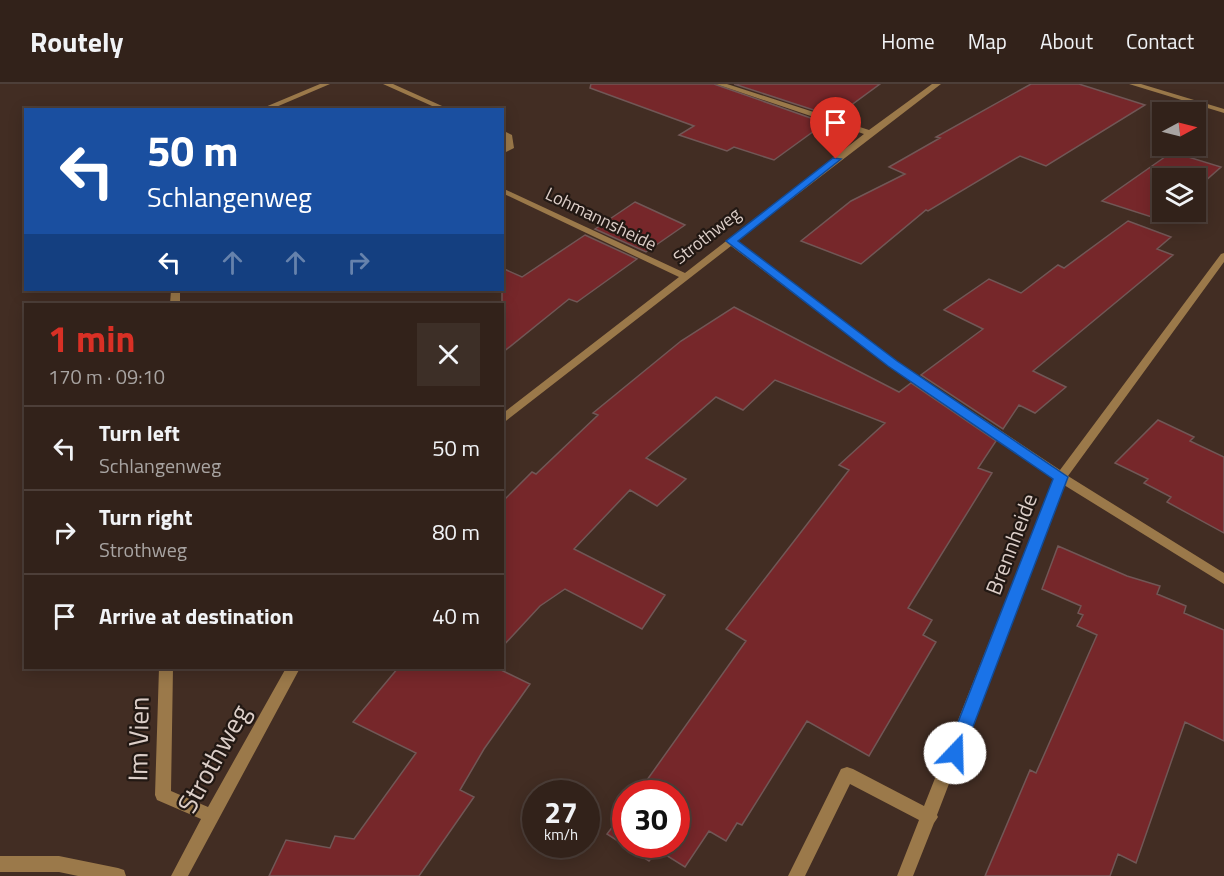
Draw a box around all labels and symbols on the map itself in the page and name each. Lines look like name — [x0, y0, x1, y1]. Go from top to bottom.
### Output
pin — [810, 97, 861, 159]
north arrow — [1152, 102, 1206, 156]
street label: Lohmannsheide — [541, 180, 661, 257]
street label: Strothweg — [667, 201, 746, 271]
street label: Brennheide — [976, 488, 1046, 600]
street label: Im Vien — [116, 696, 159, 782]
street label: Strothweg — [166, 696, 259, 820]
position arrow — [923, 721, 987, 785]
speed limit sign: 30 — [612, 780, 690, 858]

